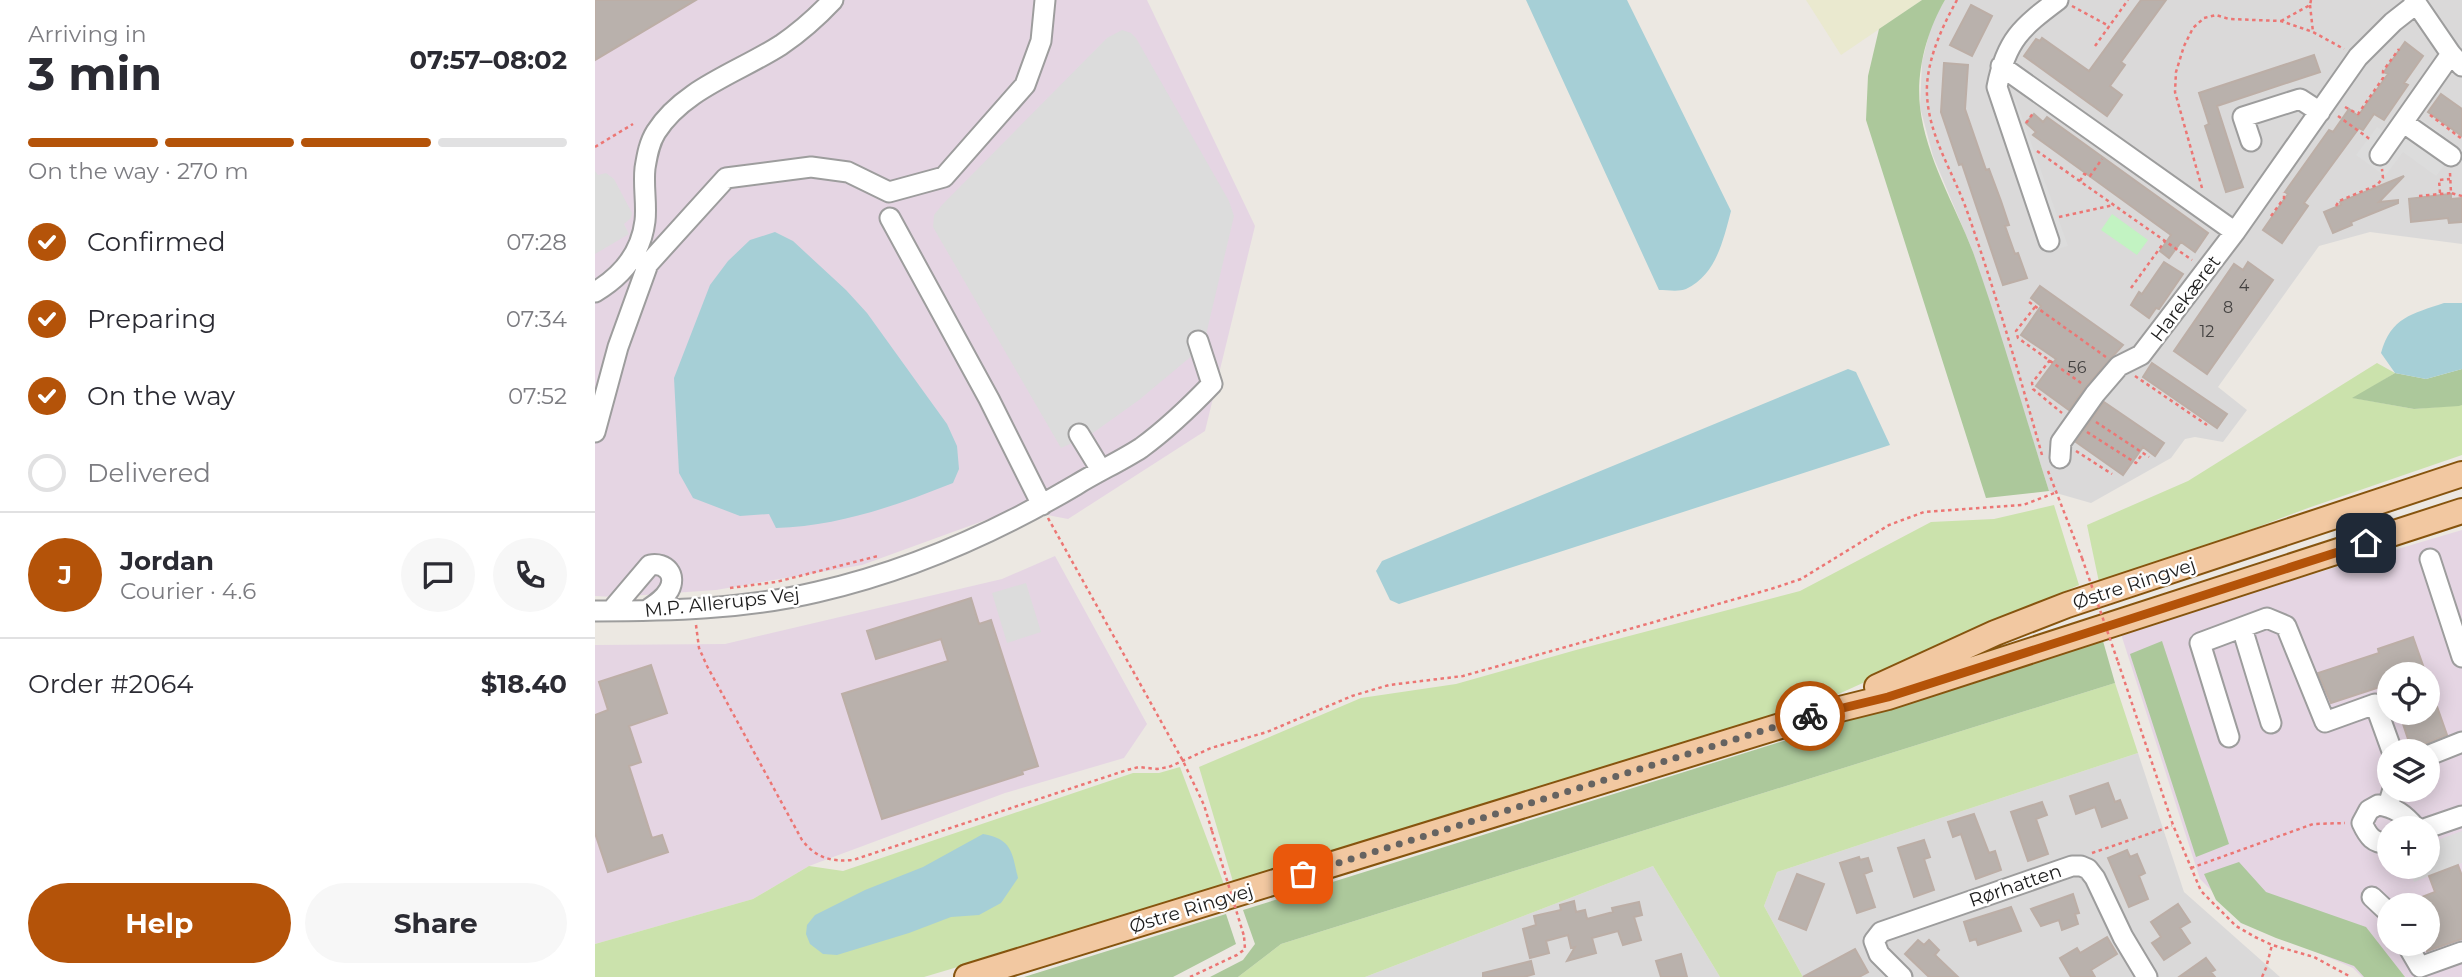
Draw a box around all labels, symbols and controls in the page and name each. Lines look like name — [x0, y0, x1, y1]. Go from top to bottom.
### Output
text: Arriving in — [28, 20, 147, 48]
text: 07:57–08:02 — [409, 44, 567, 76]
text: 3 min — [28, 45, 162, 102]
text: On the way · 270 m — [28, 157, 249, 185]
icon: check — [28, 223, 66, 261]
text: Confirmed — [87, 226, 226, 258]
text: 07:28 — [506, 228, 567, 256]
street label: Harekæret — [2146, 250, 2225, 346]
house number: 4 — [2239, 276, 2250, 295]
house number: 8 — [2223, 298, 2233, 317]
icon: check — [28, 300, 66, 338]
text: Preparing — [87, 303, 216, 335]
text: 07:34 — [506, 305, 567, 333]
house number: 12 — [2200, 322, 2214, 341]
house number: 56 — [2068, 358, 2087, 377]
icon: check — [28, 377, 66, 415]
text: On the way — [87, 380, 235, 412]
text: 07:52 — [508, 382, 567, 410]
text: Delivered — [87, 457, 211, 489]
pin — [2336, 513, 2396, 573]
icon: home — [2347, 524, 2385, 562]
button: chat — [401, 538, 475, 612]
button: phone — [493, 538, 567, 612]
text: Jordan — [120, 545, 214, 577]
street label: Østre Ringvej — [2070, 553, 2199, 614]
text: J — [58, 559, 72, 591]
text: Courier · 4.6 — [120, 577, 256, 605]
street label: M.P. Allerups Vej — [643, 583, 801, 622]
map controls — [2377, 662, 2440, 956]
button: locate — [2377, 662, 2440, 725]
text: Order #2064 — [28, 668, 194, 700]
text: $18.40 — [481, 668, 567, 700]
courier — [1775, 681, 1845, 751]
icon: bike — [1791, 697, 1829, 735]
button: layers — [2377, 739, 2440, 802]
button: + — [2377, 816, 2440, 879]
pin — [1273, 844, 1333, 904]
icon: bag — [1284, 855, 1322, 893]
street label: Rørhatten — [1966, 859, 2064, 912]
street label: Østre Ringvej — [1127, 879, 1256, 938]
button: Help — [28, 883, 291, 963]
button: Share — [305, 883, 567, 963]
button: − — [2377, 893, 2440, 956]

